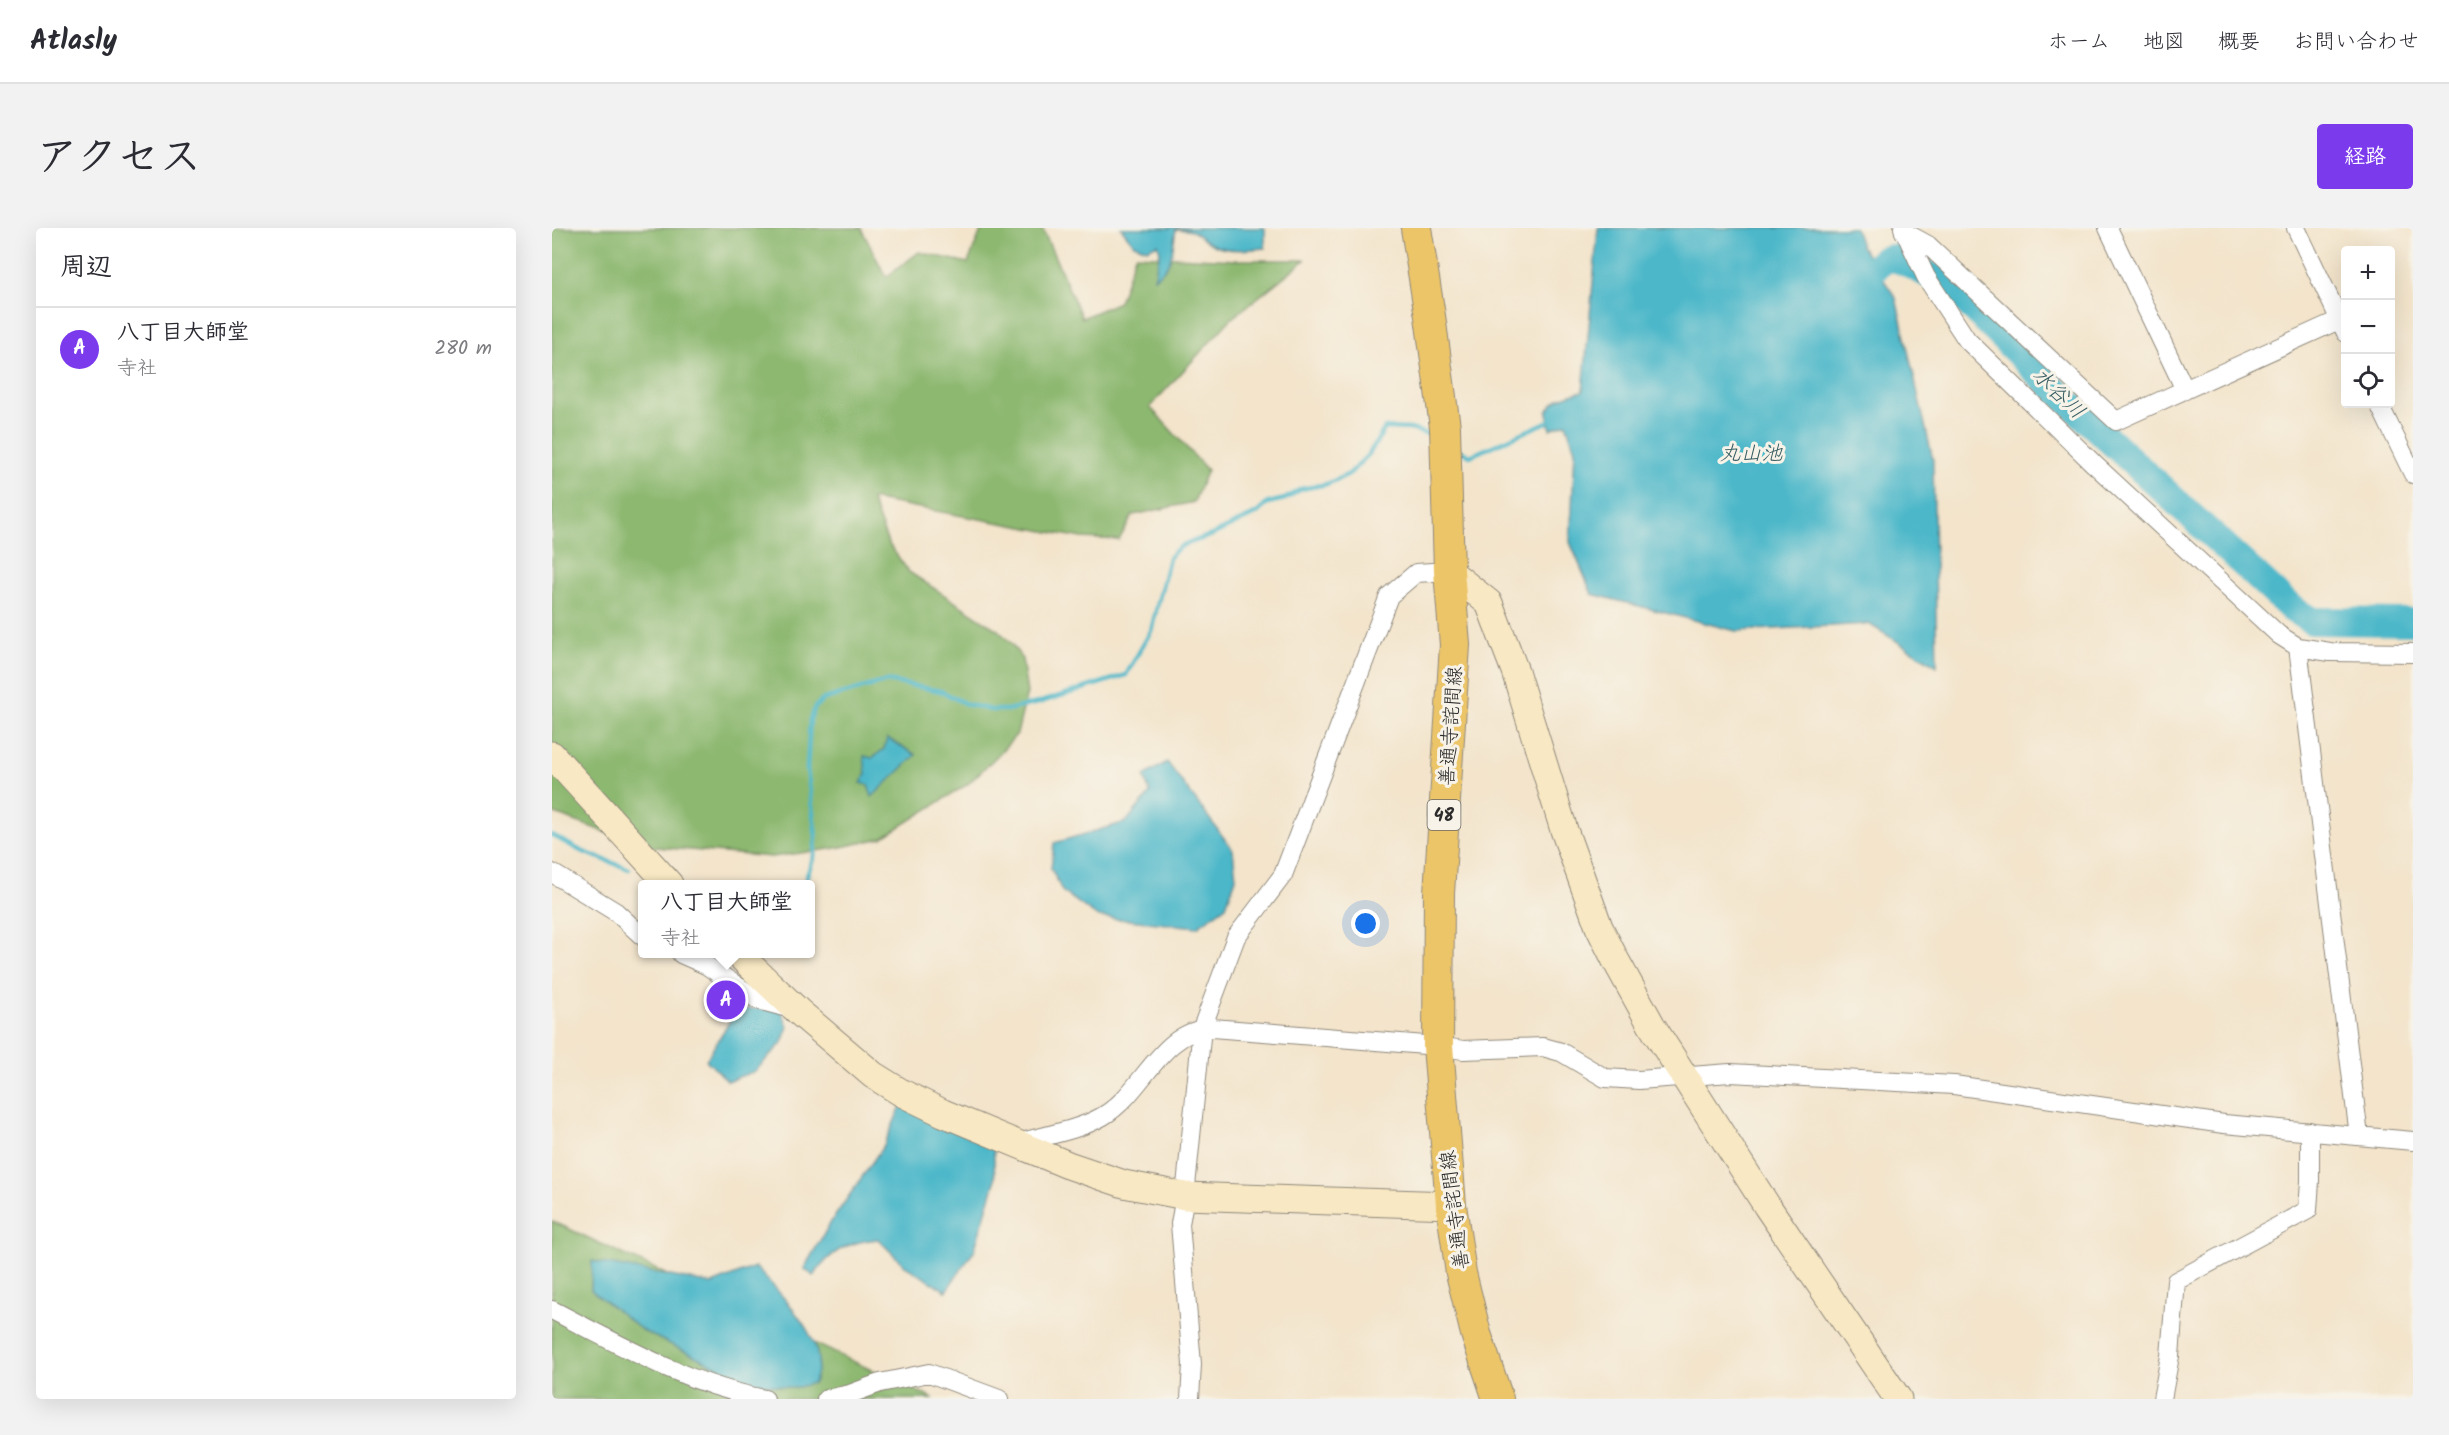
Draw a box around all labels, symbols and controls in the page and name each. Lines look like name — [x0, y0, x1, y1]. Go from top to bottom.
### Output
text: Atlasly — [30, 19, 117, 64]
text: ホーム — [2048, 26, 2110, 59]
text: 地図 — [2143, 26, 2185, 59]
text: 概要 — [2218, 26, 2260, 59]
text: お問い合わせ — [2293, 26, 2419, 59]
button: 経路 — [2317, 124, 2413, 189]
text: アクセス — [36, 125, 201, 192]
map controls — [2341, 246, 2395, 408]
button: + — [2341, 246, 2395, 300]
text: 周辺 — [60, 247, 112, 289]
button: − — [2341, 300, 2395, 354]
text: 八丁目大師堂 — [117, 316, 249, 351]
text: A — [73, 333, 86, 365]
text: 280 m — [434, 333, 492, 365]
text: 寺社 — [117, 353, 157, 385]
button: locate — [2341, 354, 2395, 408]
water label: 水谷川 — [2024, 360, 2092, 428]
water label: 丸山池 — [1720, 438, 1783, 471]
street label: 善通寺詫間線 — [1432, 665, 1472, 787]
road number: 48 — [1428, 800, 1460, 830]
popup — [638, 880, 815, 958]
text: 八丁目大師堂 — [660, 886, 793, 921]
your location — [1351, 909, 1380, 938]
text: 寺社 — [660, 923, 700, 955]
pin: A — [706, 978, 746, 1022]
street label: 善通寺詫間線 — [1433, 1148, 1479, 1271]

